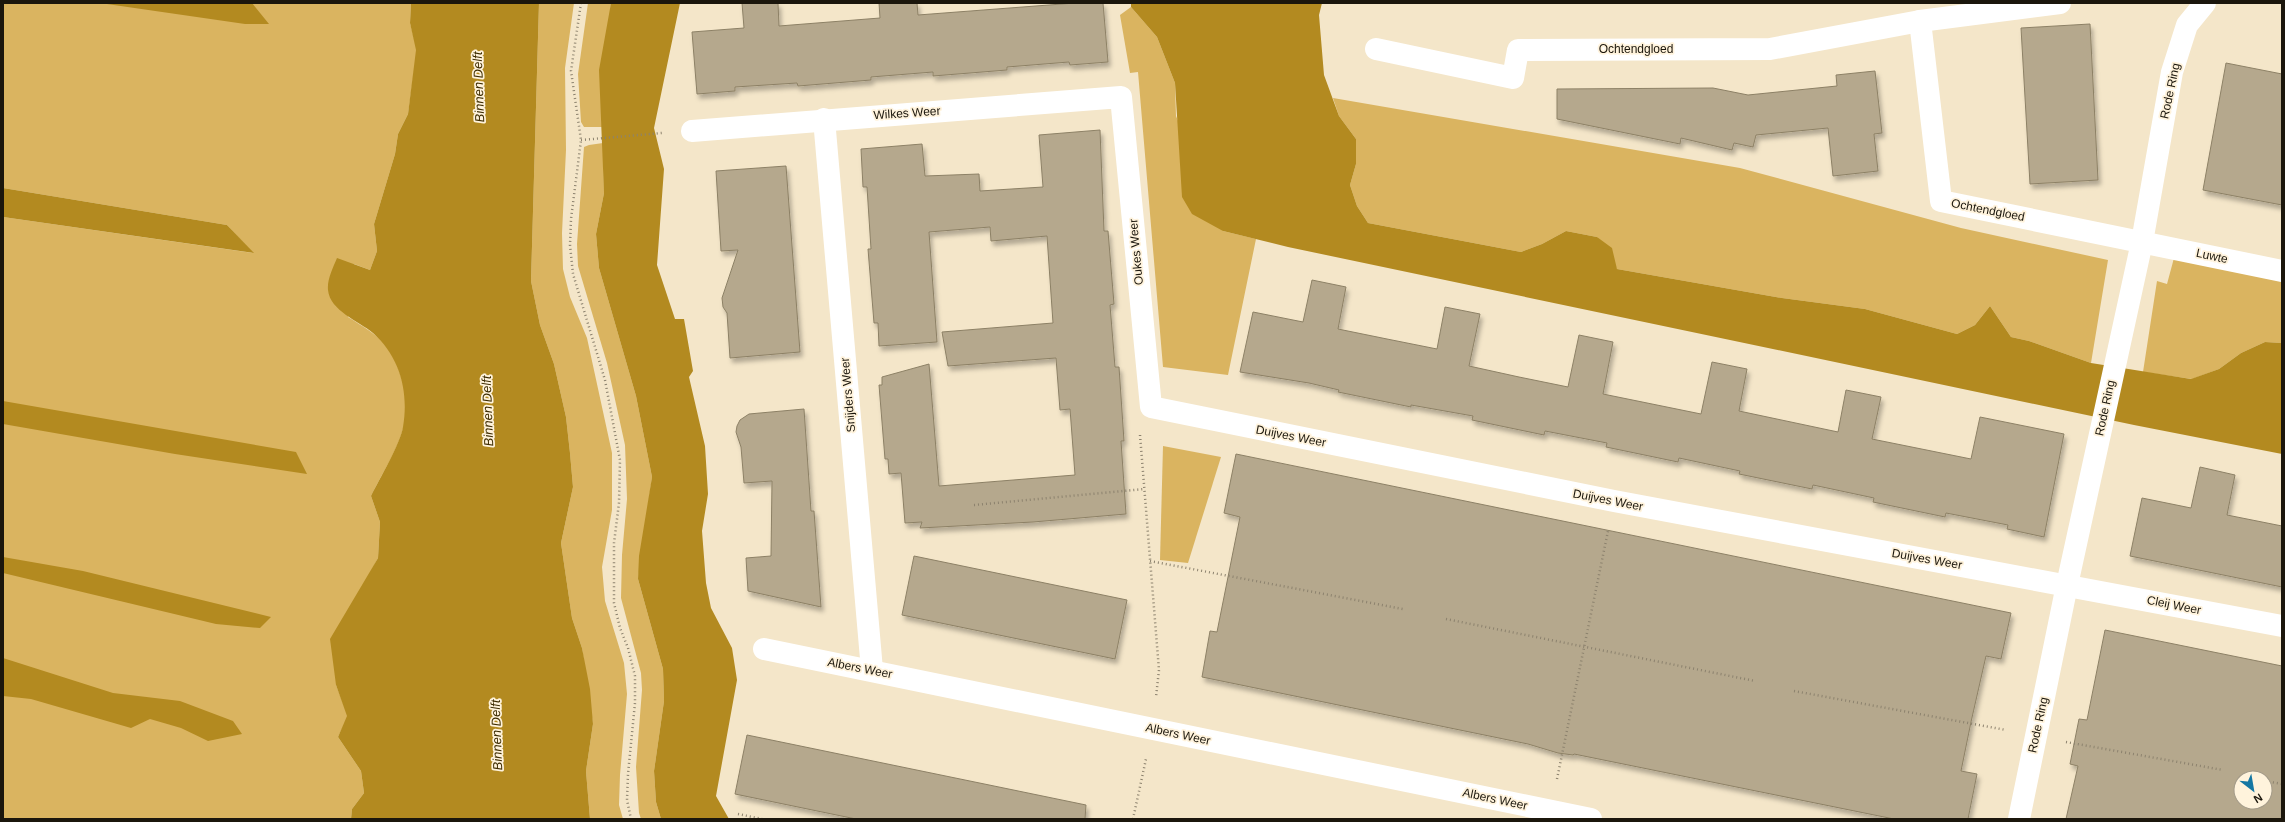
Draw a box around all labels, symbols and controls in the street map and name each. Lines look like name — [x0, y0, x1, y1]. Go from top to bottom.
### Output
street label: Ochtendgloed — [1599, 42, 1673, 56]
water label: Binnen Delft — [470, 50, 487, 123]
street label: Rode Ring — [2157, 62, 2183, 120]
street label: Wilkes Weer — [873, 104, 941, 122]
street label: Ochtendgloed — [1950, 196, 2026, 224]
street label: Oukes Weer — [1126, 218, 1146, 286]
street label: Luwte — [2195, 246, 2229, 266]
street label: Snijders Weer — [838, 357, 858, 433]
water label: Binnen Delft — [479, 374, 496, 447]
street label: Rode Ring — [2092, 379, 2118, 437]
street label: Duijves Weer — [1255, 422, 1327, 450]
street label: Duijves Weer — [1572, 486, 1644, 514]
street label: Duijves Weer — [1891, 546, 1963, 572]
street label: Cleij Weer — [2146, 593, 2202, 617]
street label: Albers Weer — [826, 655, 894, 681]
street label: Rode Ring — [2025, 696, 2051, 754]
water label: Binnen Delft — [488, 698, 505, 771]
street label: Albers Weer — [1144, 720, 1212, 748]
north arrow — [2233, 770, 2273, 810]
street label: Albers Weer — [1461, 785, 1529, 813]
text: N — [2252, 791, 2265, 806]

